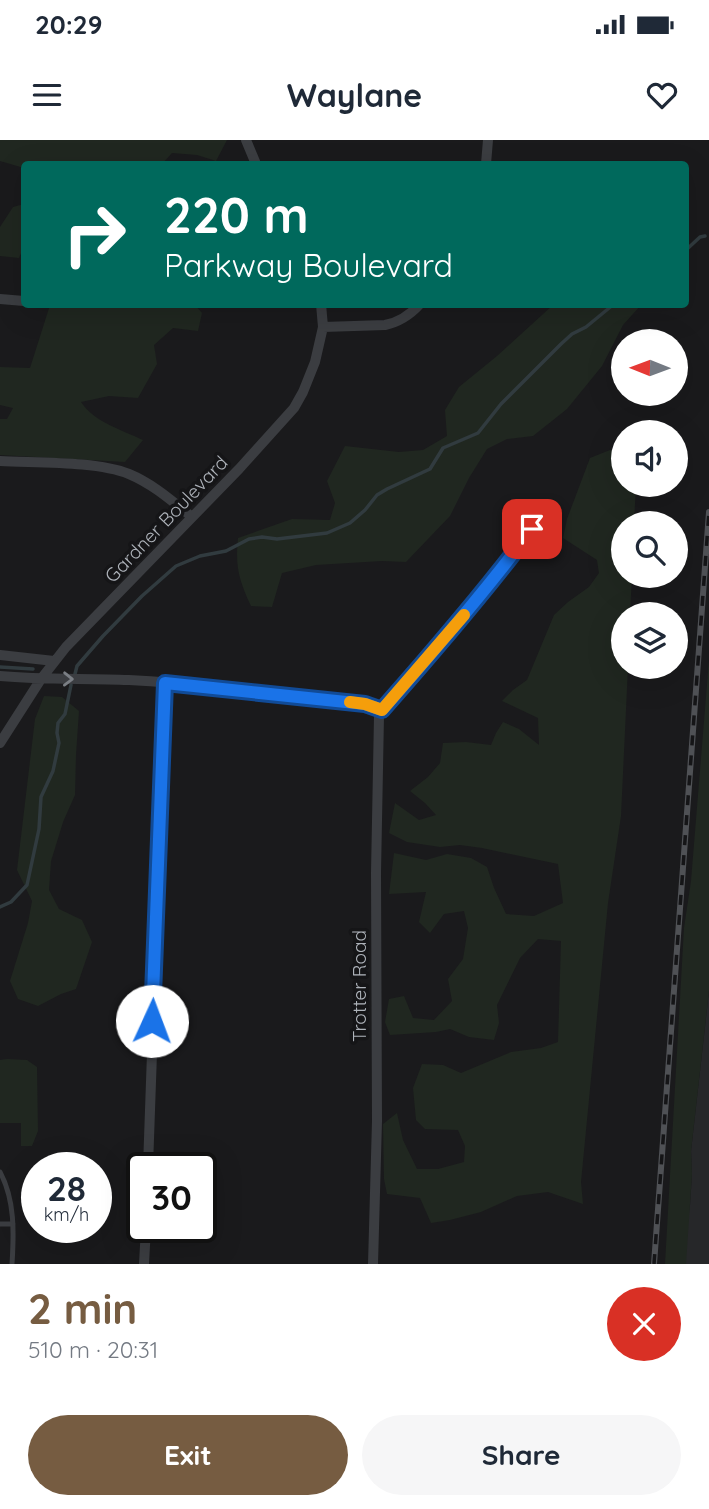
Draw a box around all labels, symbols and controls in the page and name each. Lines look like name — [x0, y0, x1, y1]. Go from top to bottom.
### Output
text: 20:29 — [35, 8, 102, 41]
text: Waylane — [287, 75, 422, 115]
icon: menu — [28, 76, 66, 114]
icon: heart — [643, 76, 681, 114]
text: 220 m — [164, 184, 309, 245]
icon: right — [49, 189, 140, 280]
text: Parkway Boulevard — [164, 245, 453, 285]
north arrow — [611, 329, 688, 406]
map controls — [611, 329, 688, 679]
button: sound — [611, 420, 688, 497]
street label: Gardner Boulevard — [99, 451, 233, 587]
pin — [502, 499, 562, 559]
icon: arrive — [513, 510, 551, 548]
button: search — [611, 511, 688, 588]
button: layers — [611, 602, 688, 679]
one-way arrow — [63, 671, 74, 687]
street label: Trotter Road — [347, 930, 371, 1042]
position arrow — [115, 984, 189, 1058]
speed limit sign: 30 — [126, 1152, 217, 1243]
text: 28 — [47, 1166, 86, 1210]
text: km/h — [44, 1203, 89, 1226]
text: 2 min — [28, 1282, 137, 1335]
button: close — [607, 1287, 681, 1361]
text: 510 m · 20:31 — [28, 1335, 158, 1364]
button: Exit — [28, 1415, 348, 1495]
button: Share — [362, 1415, 681, 1495]

